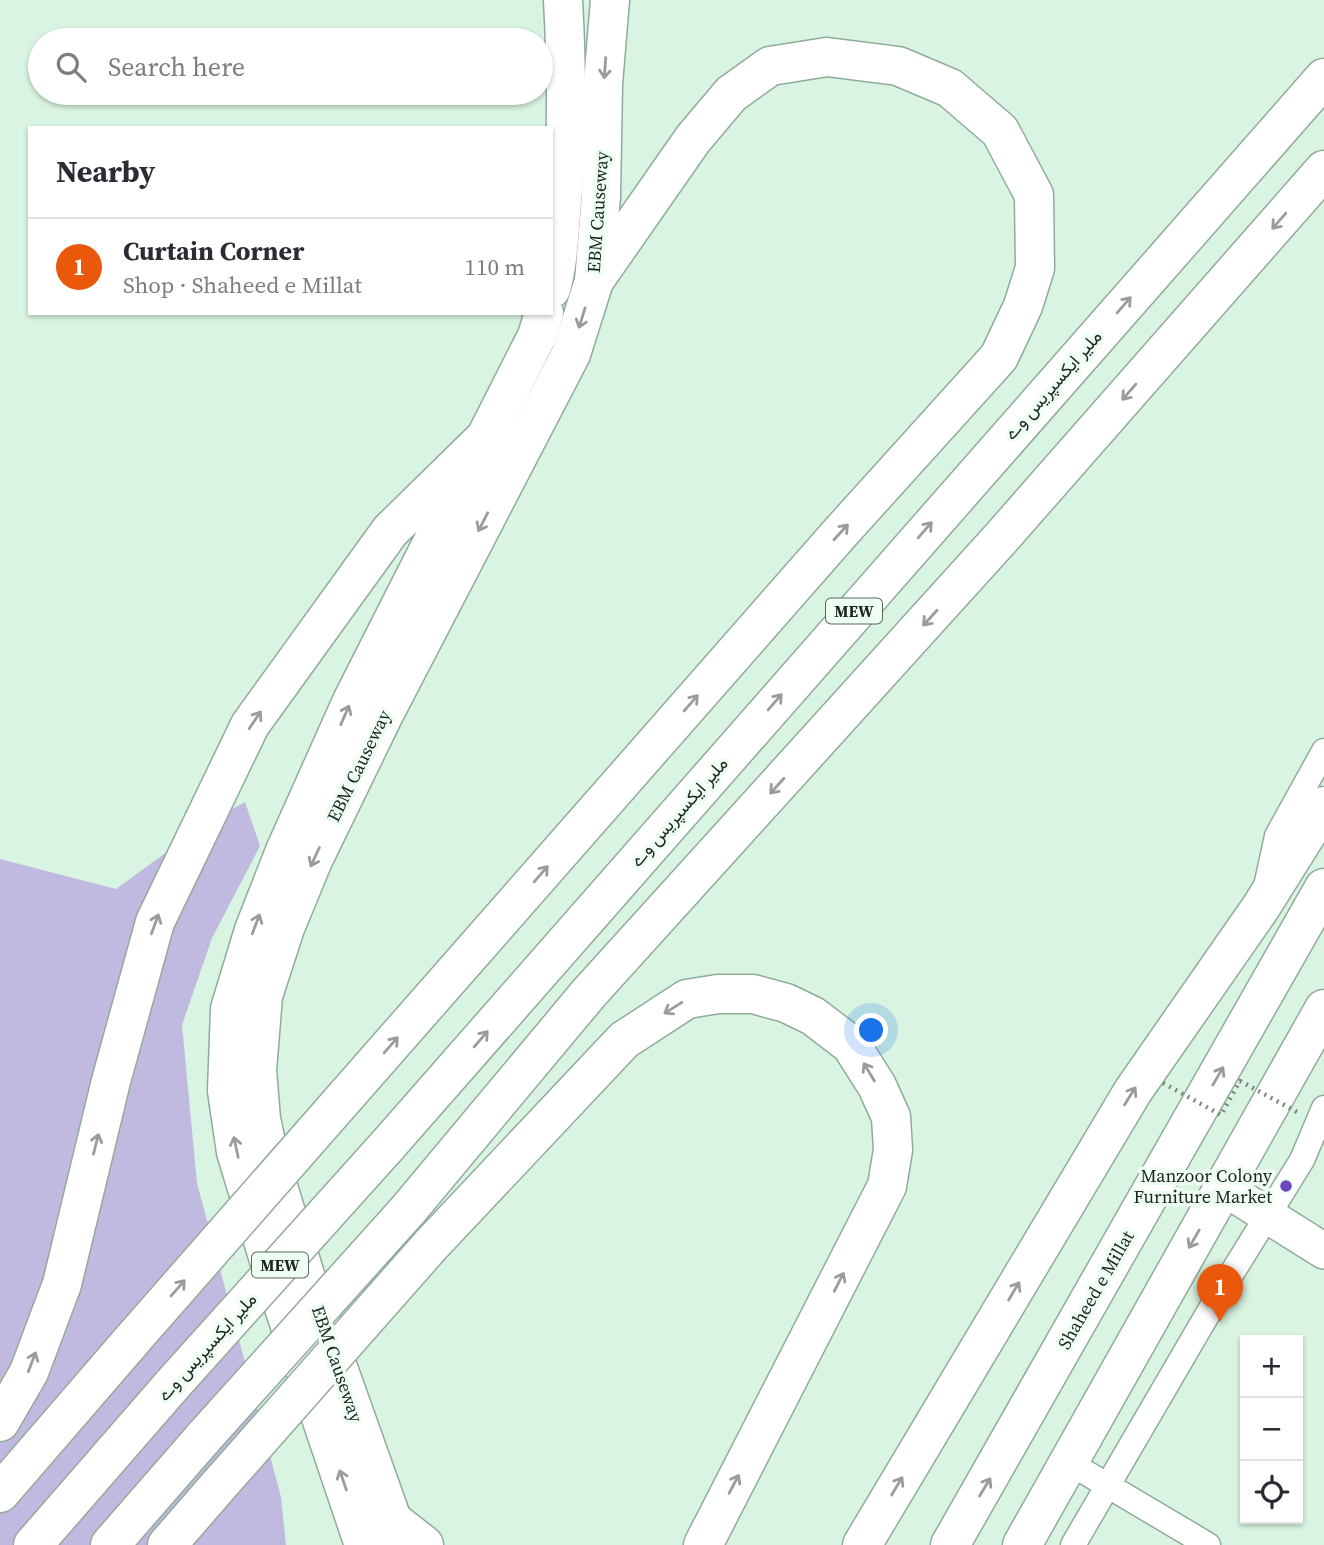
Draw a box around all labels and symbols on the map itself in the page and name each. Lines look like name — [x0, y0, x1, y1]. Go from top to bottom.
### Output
one-way arrow — [598, 56, 611, 79]
street label: EBM Causeway — [581, 150, 614, 274]
one-way arrow — [1271, 212, 1287, 230]
one-way arrow — [1116, 296, 1132, 314]
one-way arrow — [575, 307, 588, 329]
street label: ملیر ایکسپریس وے — [998, 324, 1107, 445]
one-way arrow — [1121, 383, 1137, 401]
one-way arrow — [476, 511, 490, 532]
one-way arrow — [917, 521, 933, 539]
one-way arrow — [833, 523, 849, 541]
road number: MEW — [826, 598, 882, 624]
one-way arrow — [921, 609, 938, 626]
one-way arrow — [767, 693, 783, 711]
one-way arrow — [683, 694, 699, 712]
street label: EBM Causeway — [321, 705, 397, 826]
one-way arrow — [339, 705, 352, 726]
one-way arrow — [248, 711, 262, 730]
street label: ملیر ایکسپریس وے — [624, 751, 733, 872]
one-way arrow — [768, 777, 785, 794]
one-way arrow — [308, 845, 321, 867]
one-way arrow — [533, 865, 549, 883]
one-way arrow — [150, 914, 163, 936]
one-way arrow — [251, 914, 264, 936]
one-way arrow — [664, 1001, 683, 1016]
your location — [854, 1013, 888, 1047]
one-way arrow — [473, 1030, 489, 1048]
one-way arrow — [383, 1036, 399, 1054]
one-way arrow — [862, 1063, 876, 1083]
one-way arrow — [1211, 1066, 1225, 1086]
one-way arrow — [1124, 1086, 1138, 1106]
one-way arrow — [90, 1133, 103, 1156]
one-way arrow — [229, 1136, 242, 1159]
place label: Manzoor Colony Furniture Market — [1134, 1163, 1273, 1209]
marker: Manzoor Colony Furniture Market — [1278, 1178, 1294, 1194]
street label: Shaheed e Millat — [1051, 1226, 1140, 1354]
one-way arrow — [1187, 1229, 1201, 1249]
road number: MEW — [252, 1252, 308, 1278]
pin: 1 — [1197, 1264, 1243, 1322]
one-way arrow — [832, 1272, 846, 1293]
one-way arrow — [170, 1279, 186, 1297]
one-way arrow — [1007, 1281, 1021, 1301]
street label: ملیر ایکسپریس وے — [151, 1287, 262, 1406]
street label: EBM Causeway — [306, 1302, 369, 1426]
one-way arrow — [27, 1351, 40, 1373]
one-way arrow — [336, 1469, 349, 1491]
one-way arrow — [728, 1474, 741, 1495]
one-way arrow — [890, 1477, 904, 1497]
one-way arrow — [978, 1477, 992, 1497]

